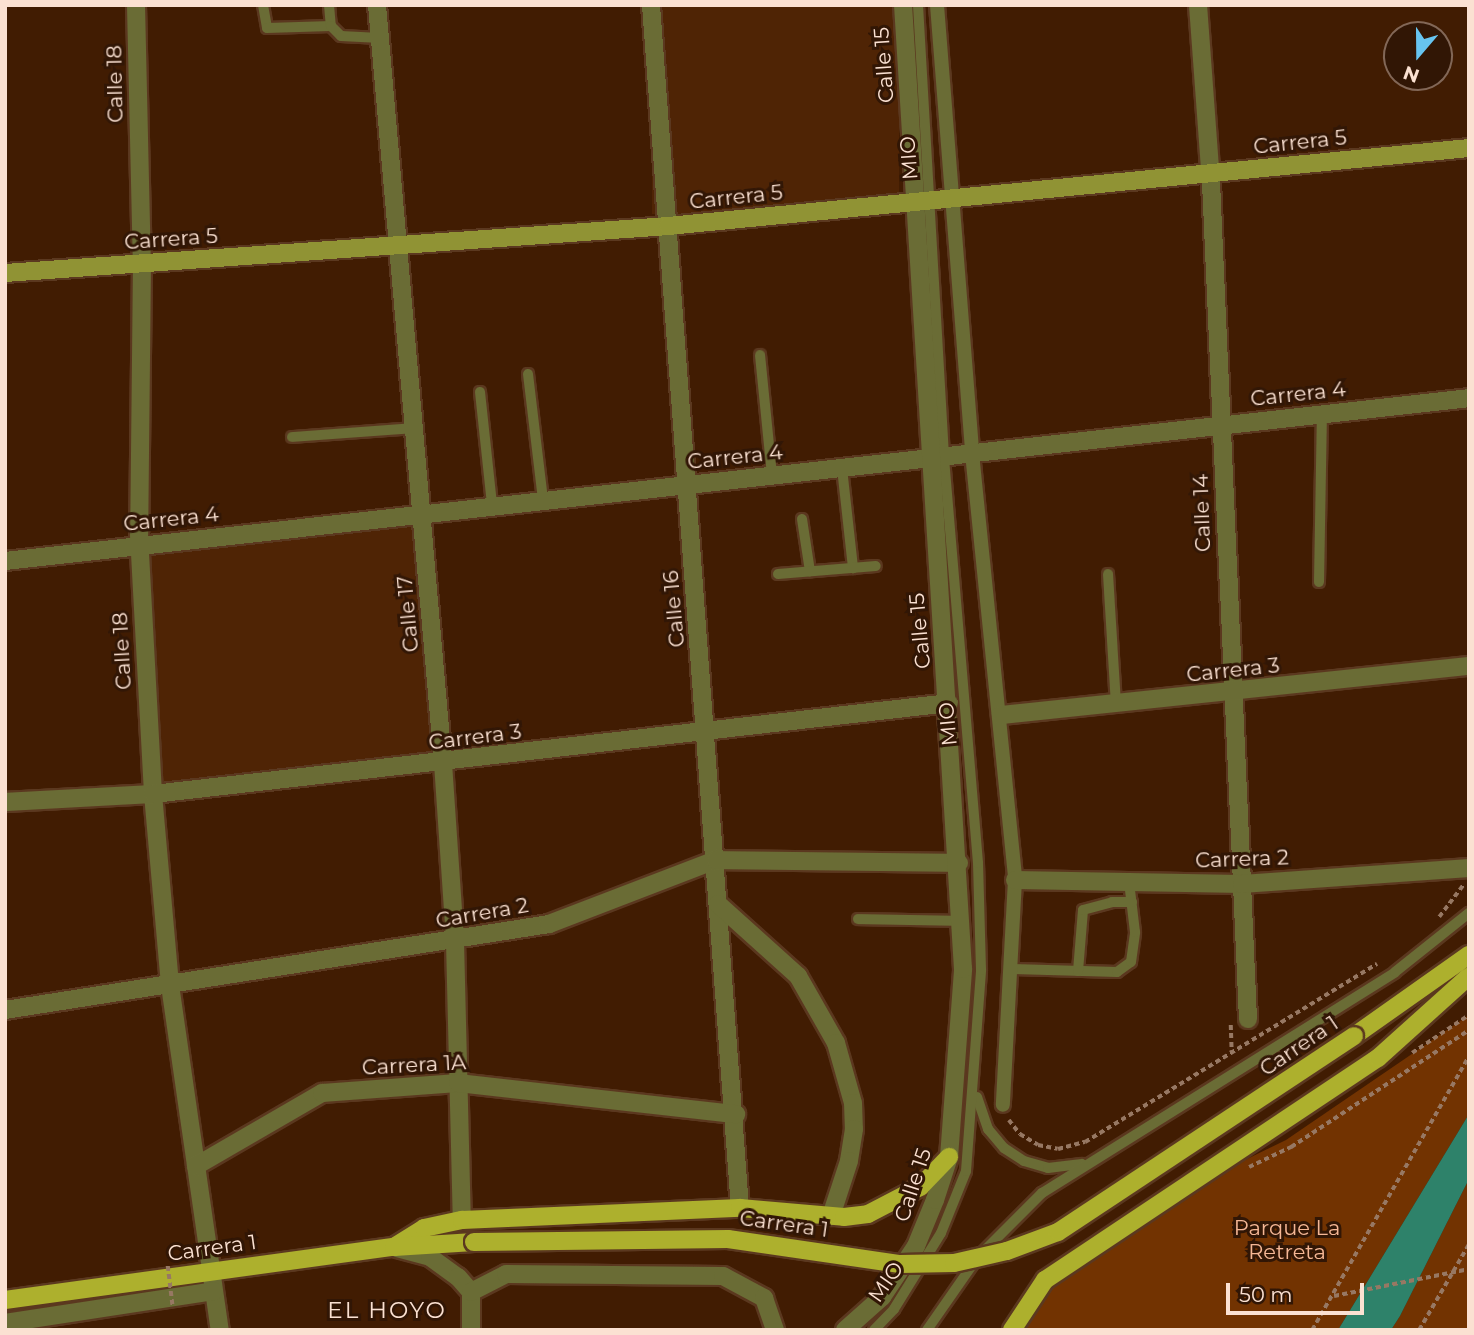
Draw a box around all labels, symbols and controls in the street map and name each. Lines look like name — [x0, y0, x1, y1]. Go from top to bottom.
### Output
north arrow — [1383, 21, 1453, 91]
street label: Calle 15 — [869, 26, 899, 104]
street label: Calle 18 — [102, 45, 128, 123]
text: N — [1400, 61, 1422, 88]
street label: Carrera 5 — [1252, 125, 1348, 159]
street label: MIO — [895, 135, 923, 181]
street label: Carrera 5 — [688, 180, 784, 214]
street label: Carrera 5 — [123, 223, 219, 255]
street label: Carrera 4 — [1249, 376, 1347, 412]
street label: Carrera 4 — [686, 439, 784, 475]
street label: Calle 14 — [1188, 474, 1216, 552]
street label: Carrera 4 — [122, 501, 220, 537]
street label: Calle 16 — [658, 570, 690, 648]
street label: Calle 17 — [392, 575, 424, 653]
street label: Calle 15 — [904, 592, 936, 670]
street label: Calle 18 — [107, 612, 137, 690]
street label: Carrera 3 — [1185, 653, 1281, 687]
street label: MIO — [934, 701, 962, 747]
street label: Carrera 3 — [427, 719, 523, 755]
street label: Carrera 2 — [1195, 845, 1289, 873]
street label: Carrera 2 — [434, 892, 530, 934]
street label: Carrera 1 — [1255, 1011, 1343, 1081]
street label: Carrera 1A — [361, 1050, 467, 1080]
street label: Calle 15 — [889, 1145, 937, 1225]
street label: Carrera 1 — [738, 1205, 830, 1243]
park label: Parque La Retreta — [1234, 1215, 1340, 1265]
street label: Carrera 1 — [166, 1229, 258, 1267]
street label: MIO — [863, 1257, 909, 1307]
scale bar — [1229, 1268, 1367, 1312]
text: 50 m — [1239, 1282, 1293, 1307]
district label: EL HOYO — [328, 1296, 446, 1324]

